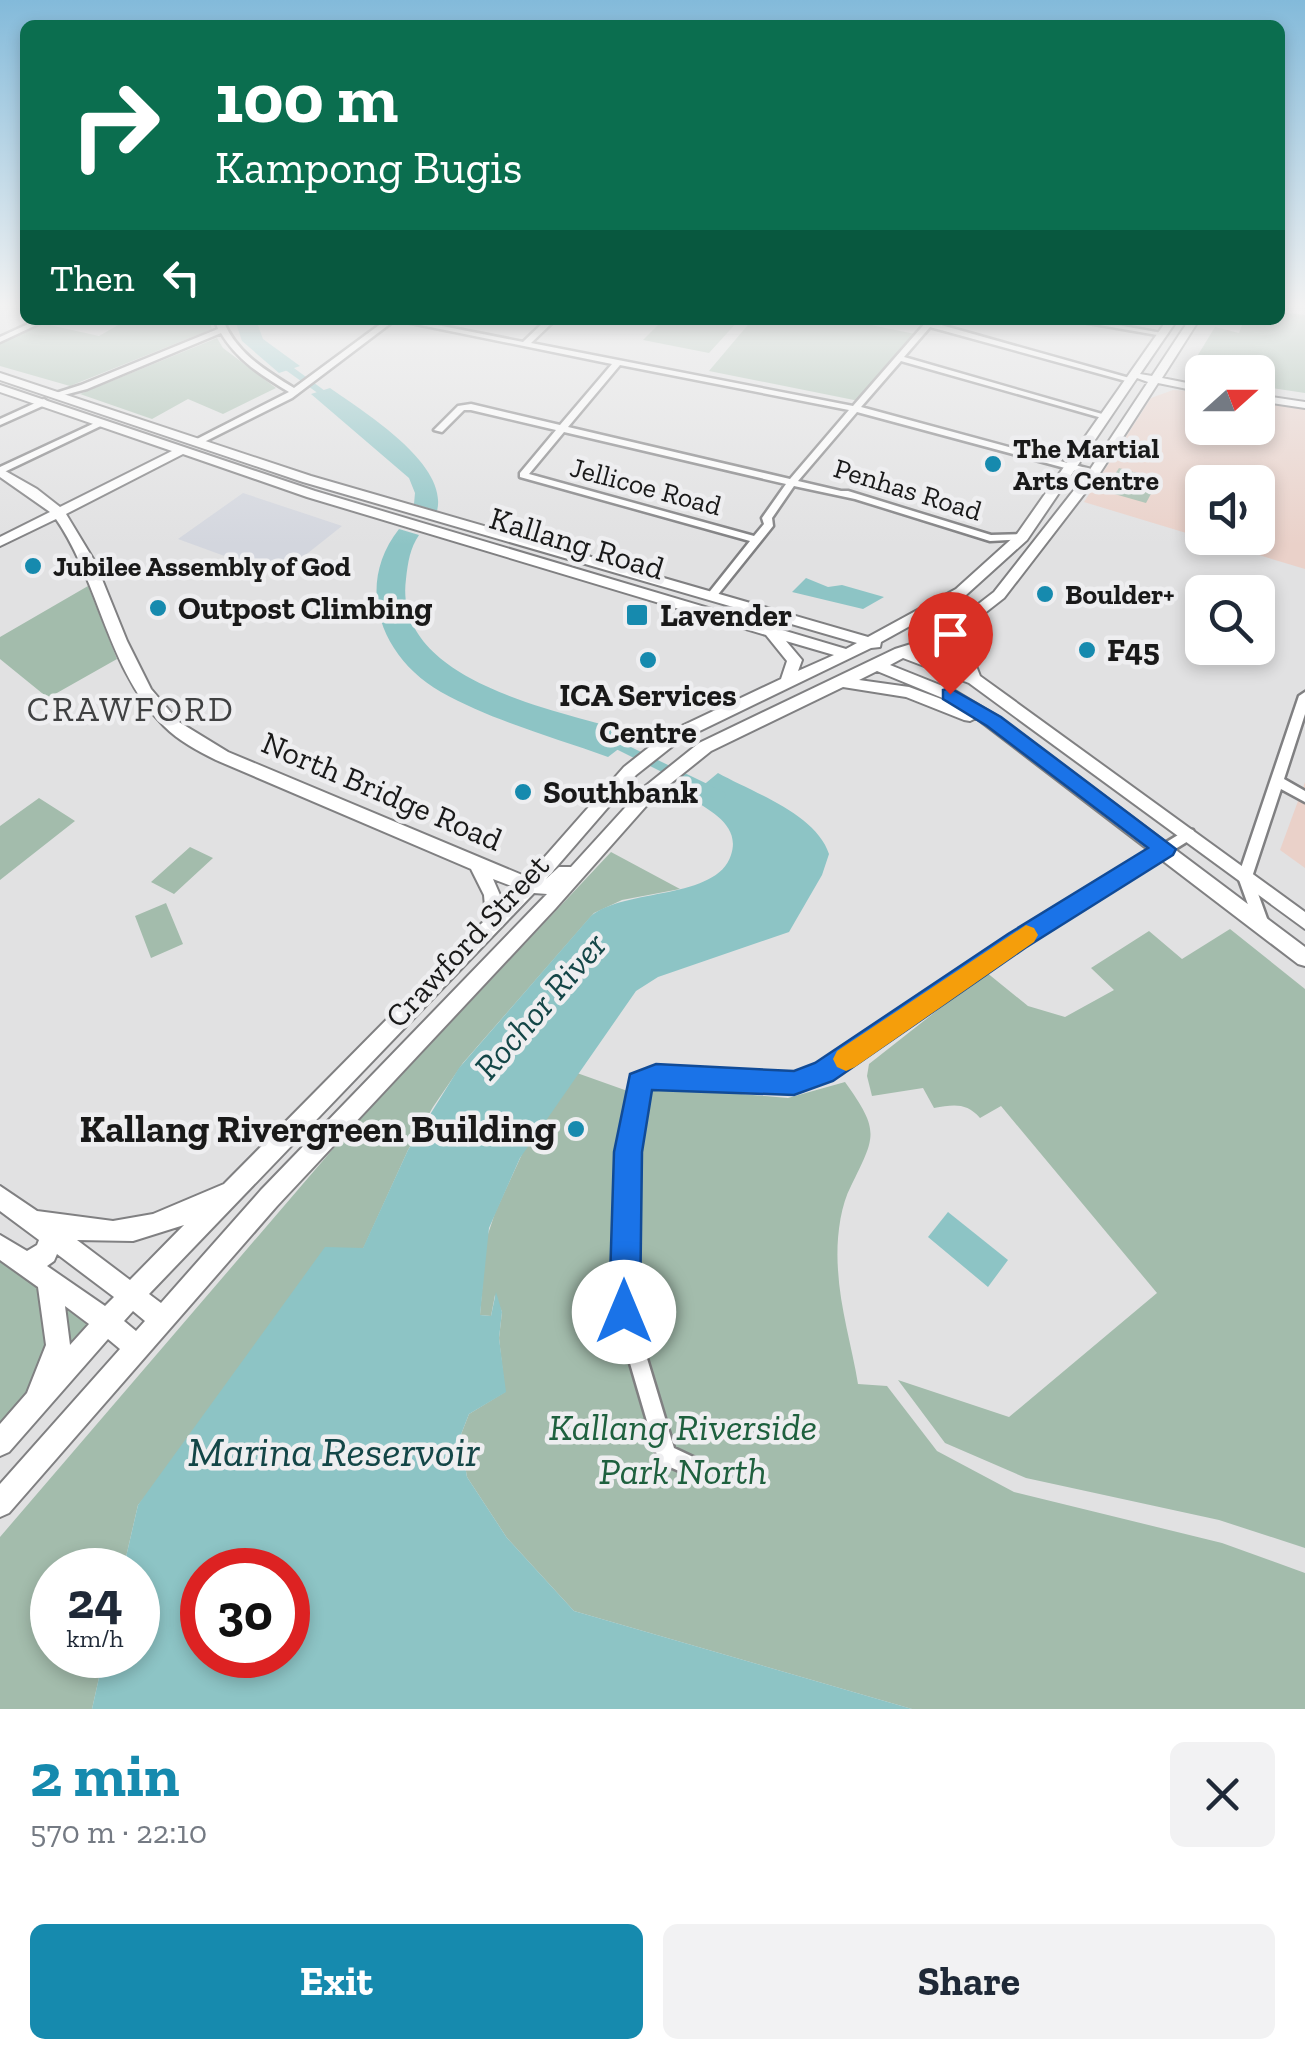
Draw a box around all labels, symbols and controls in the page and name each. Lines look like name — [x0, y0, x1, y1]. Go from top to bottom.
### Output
text: 100 m — [215, 56, 398, 140]
icon: right — [50, 60, 180, 190]
text: Kampong Bugis — [215, 141, 522, 195]
icon: left — [154, 250, 209, 305]
text: Then — [50, 255, 134, 301]
north arrow — [1185, 355, 1275, 445]
map controls — [1185, 355, 1275, 665]
place label: The Martial Arts Centre — [1013, 432, 1159, 497]
street label: Jellicoe Road — [567, 450, 725, 522]
street label: Penhas Road — [830, 451, 986, 528]
marker: The Martial Arts Centre — [982, 453, 1004, 475]
button: sound — [1185, 465, 1275, 555]
street label: Kallang Road — [485, 498, 669, 588]
place label: Jubilee Assembly of God — [53, 550, 351, 583]
marker: Jubilee Assembly of God — [22, 555, 44, 577]
button: search — [1185, 575, 1275, 665]
place label: Boulder+ — [1065, 578, 1174, 611]
marker: Boulder+ — [1034, 583, 1056, 605]
place label: Outpost Climbing — [178, 589, 432, 627]
pin — [908, 592, 993, 695]
place label: Lavender — [660, 596, 792, 634]
marker: Outpost Climbing — [147, 597, 169, 619]
marker: Lavender — [624, 602, 650, 628]
icon: arrive — [923, 607, 978, 662]
place label: F45 — [1107, 631, 1160, 669]
marker: F45 — [1076, 639, 1098, 661]
marker: ICA Services Centre — [637, 649, 659, 671]
place label: ICA Services Centre — [559, 676, 737, 751]
district label: CRAWFORD — [27, 688, 235, 730]
street label: North Bridge Road — [256, 723, 508, 859]
place label: Southbank — [543, 773, 698, 811]
marker: Southbank — [512, 781, 534, 803]
street label: Crawford Street — [377, 847, 557, 1035]
water label: Rochor River — [465, 924, 616, 1088]
place label: Kallang Rivergreen Building — [80, 1106, 556, 1152]
marker: Kallang Rivergreen Building — [565, 1118, 587, 1140]
position arrow — [572, 1260, 676, 1364]
park label: Kallang Riverside Park North — [549, 1404, 817, 1494]
water label: Marina Reservoir — [188, 1426, 481, 1477]
speed limit sign: 30 — [180, 1548, 310, 1678]
text: 24 — [67, 1571, 123, 1631]
text: km/h — [66, 1623, 124, 1653]
text: 2 min — [30, 1739, 180, 1811]
button: close — [1170, 1742, 1275, 1847]
text: 570 m · 22:10 — [30, 1813, 207, 1851]
button: Exit — [30, 1924, 643, 2039]
button: Share — [663, 1924, 1275, 2039]

